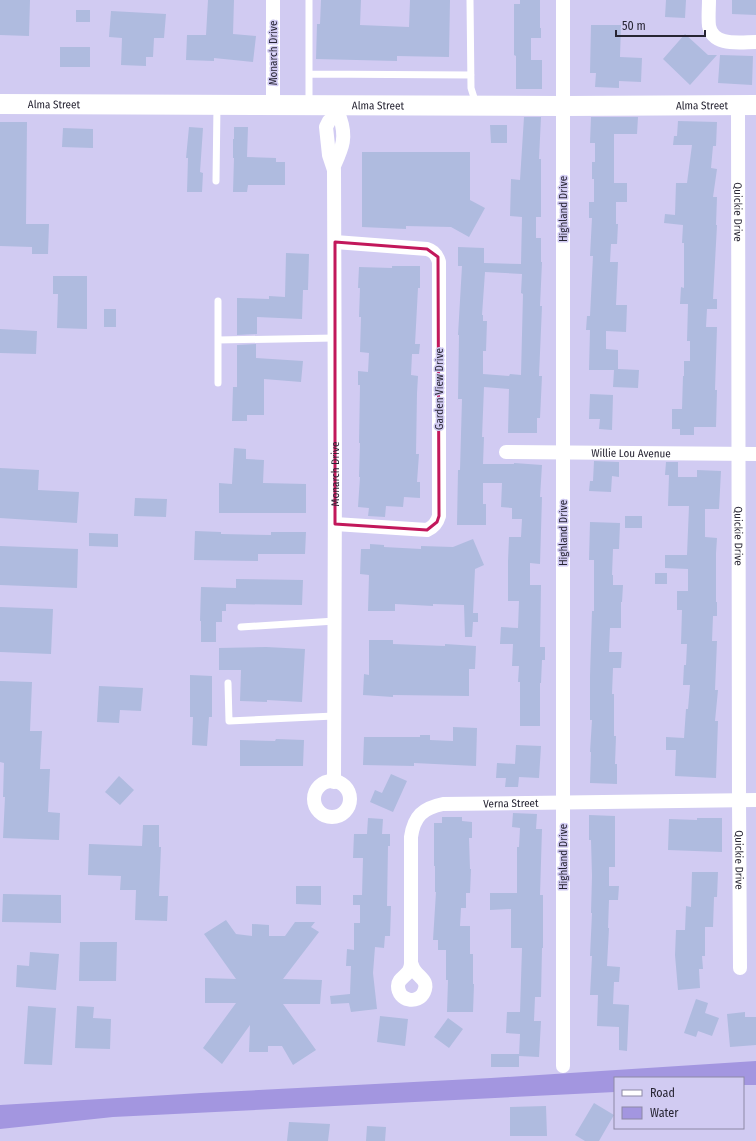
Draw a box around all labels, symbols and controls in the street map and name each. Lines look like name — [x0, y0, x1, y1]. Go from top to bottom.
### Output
scale bar — [616, 12, 705, 38]
text: 50 m — [622, 19, 646, 33]
street label: Monarch Drive — [267, 21, 280, 85]
street label: Alma Street — [28, 98, 81, 111]
street label: Alma Street — [352, 99, 405, 112]
street label: Alma Street — [676, 99, 729, 112]
street label: Highland Drive — [557, 176, 570, 242]
street label: Quickie Drive — [731, 182, 744, 242]
street label: Garden View Drive — [433, 348, 446, 430]
street label: Monarch Drive — [329, 442, 342, 506]
street label: Willie Lou Avenue — [591, 447, 671, 460]
street label: Highland Drive — [557, 500, 570, 566]
street label: Quickie Drive — [732, 506, 745, 566]
street label: Verna Street — [483, 797, 539, 810]
street label: Highland Drive — [557, 824, 570, 890]
street label: Quickie Drive — [732, 830, 746, 890]
legend — [614, 1077, 744, 1129]
text: Road — [650, 1086, 675, 1100]
text: Water — [650, 1106, 679, 1120]

